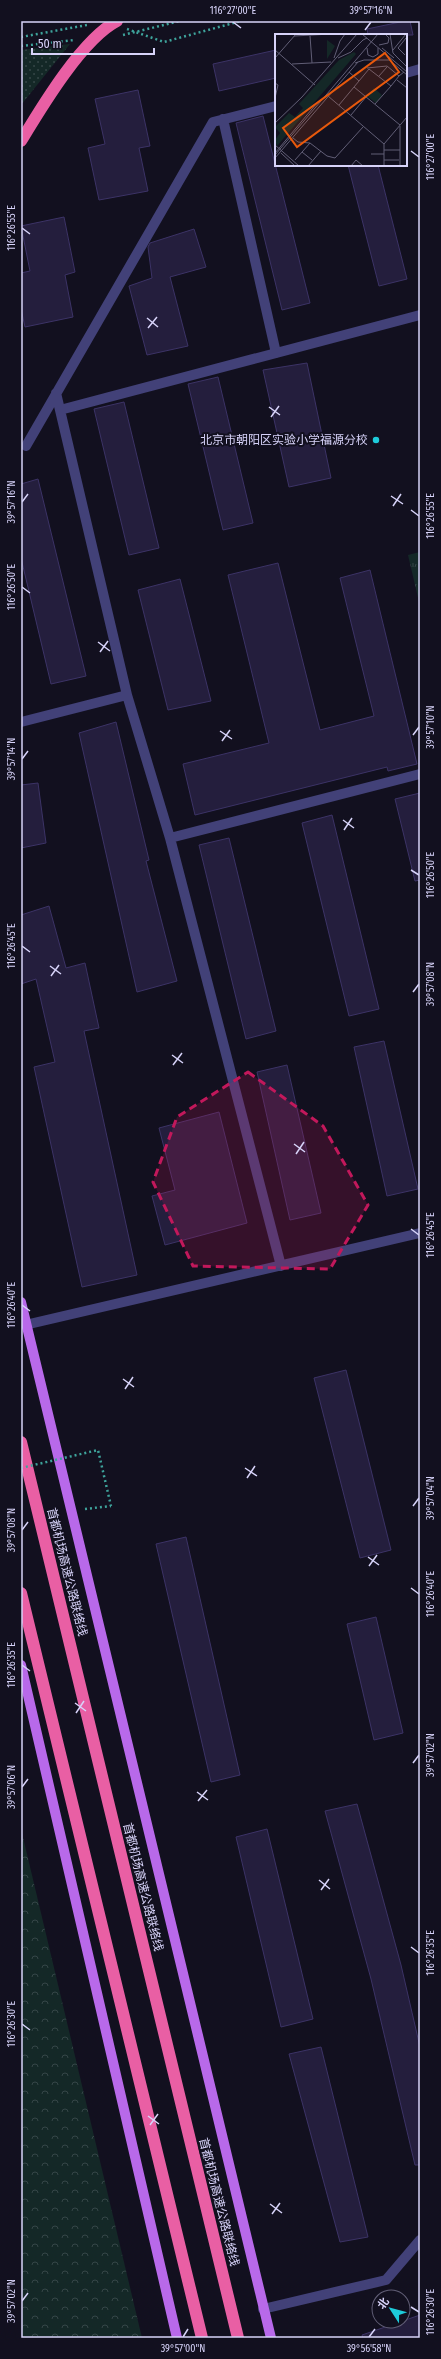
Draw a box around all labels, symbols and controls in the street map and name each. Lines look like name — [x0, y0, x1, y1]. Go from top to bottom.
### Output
text: 116°27'00"E — [210, 5, 257, 17]
text: 39°57'16"N — [350, 5, 393, 17]
scale bar — [32, 30, 154, 56]
inset map — [275, 34, 407, 166]
text: 50 m — [38, 37, 62, 51]
text: 116°27'00"E — [425, 133, 437, 180]
text: 116°26'55"E — [6, 205, 18, 251]
place label: 北京市朝阳区实验小学福源分校 — [200, 433, 368, 447]
marker: 北京市朝阳区实验小学福源分校 — [371, 435, 381, 445]
text: 39°57'16"N — [6, 481, 18, 524]
text: 116°26'55"E — [425, 493, 437, 539]
text: 116°26'50"E — [6, 563, 18, 610]
text: 39°57'10"N — [425, 705, 437, 749]
text: 39°57'14"N — [6, 738, 18, 780]
text: 116°26'50"E — [425, 851, 437, 898]
text: 116°26'45"E — [6, 923, 18, 969]
text: 39°57'08"N — [425, 962, 437, 1006]
text: 116°26'45"E — [425, 1212, 437, 1258]
text: 116°26'40"E — [6, 1281, 18, 1328]
text: 39°57'04"N — [425, 1476, 437, 1520]
street label: 首都机场高速公路联络线 — [44, 1506, 90, 1638]
text: 39°57'08"N — [6, 1508, 18, 1552]
text: 116°26'40"E — [425, 1570, 437, 1617]
text: 116°26'35"E — [6, 1642, 18, 1688]
text: 39°57'02"N — [425, 1733, 437, 1777]
text: 39°57'06"N — [6, 1765, 18, 1809]
street label: 首都机场高速公路联络线 — [120, 1821, 166, 1953]
text: 116°26'35"E — [425, 1930, 437, 1976]
text: 116°26'30"E — [6, 2000, 18, 2047]
street label: 首都机场高速公路联络线 — [196, 2136, 242, 2268]
text: 39°57'02"N — [6, 2279, 18, 2323]
text: 116°26'30"E — [425, 2288, 437, 2335]
north arrow — [371, 2289, 411, 2329]
text: 北 — [375, 2295, 392, 2312]
text: 39°57'00"N — [161, 2343, 205, 2355]
text: 39°56'58"N — [347, 2343, 391, 2355]

